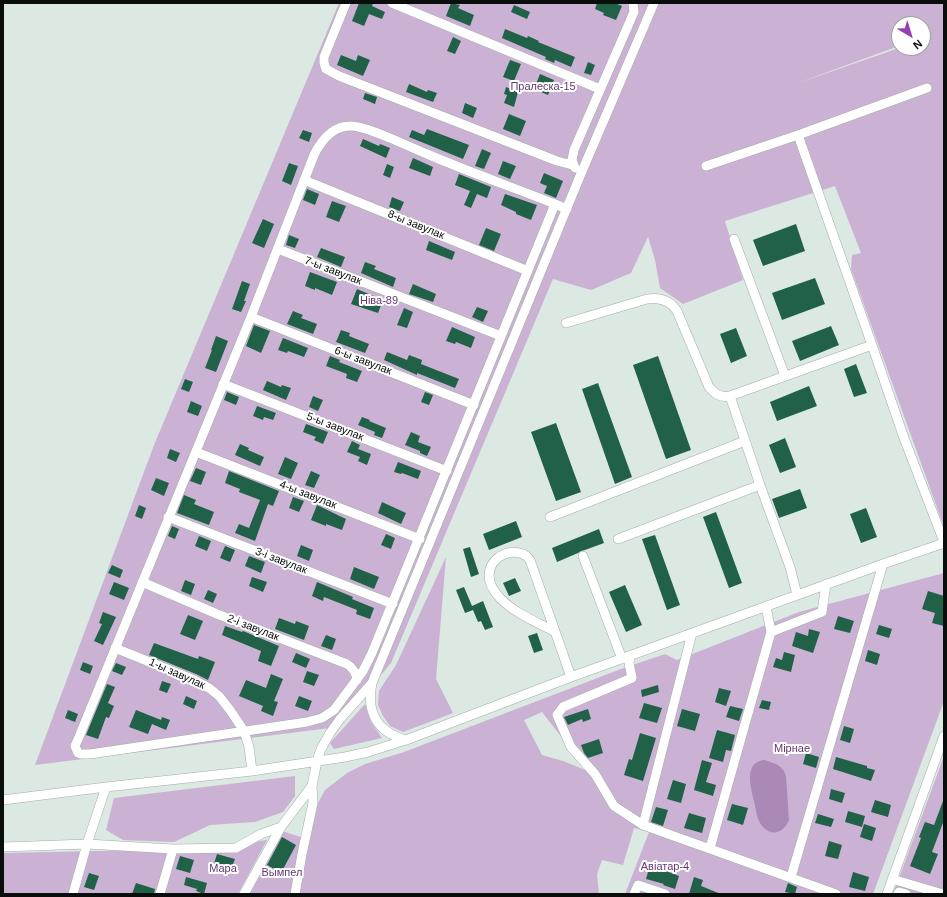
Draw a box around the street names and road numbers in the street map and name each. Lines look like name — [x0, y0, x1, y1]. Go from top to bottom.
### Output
street label: 8-ы завулак — [386, 208, 446, 242]
street label: 7-ы завулак — [303, 254, 363, 288]
street label: 6-ы завулак — [333, 344, 393, 378]
street label: 5-ы завулак — [305, 410, 365, 444]
street label: 4-ы завулак — [278, 478, 338, 512]
street label: 3-і завулак — [253, 545, 309, 577]
street label: 2-і завулак — [225, 612, 281, 644]
street label: 1-ы завулак — [147, 656, 207, 692]

